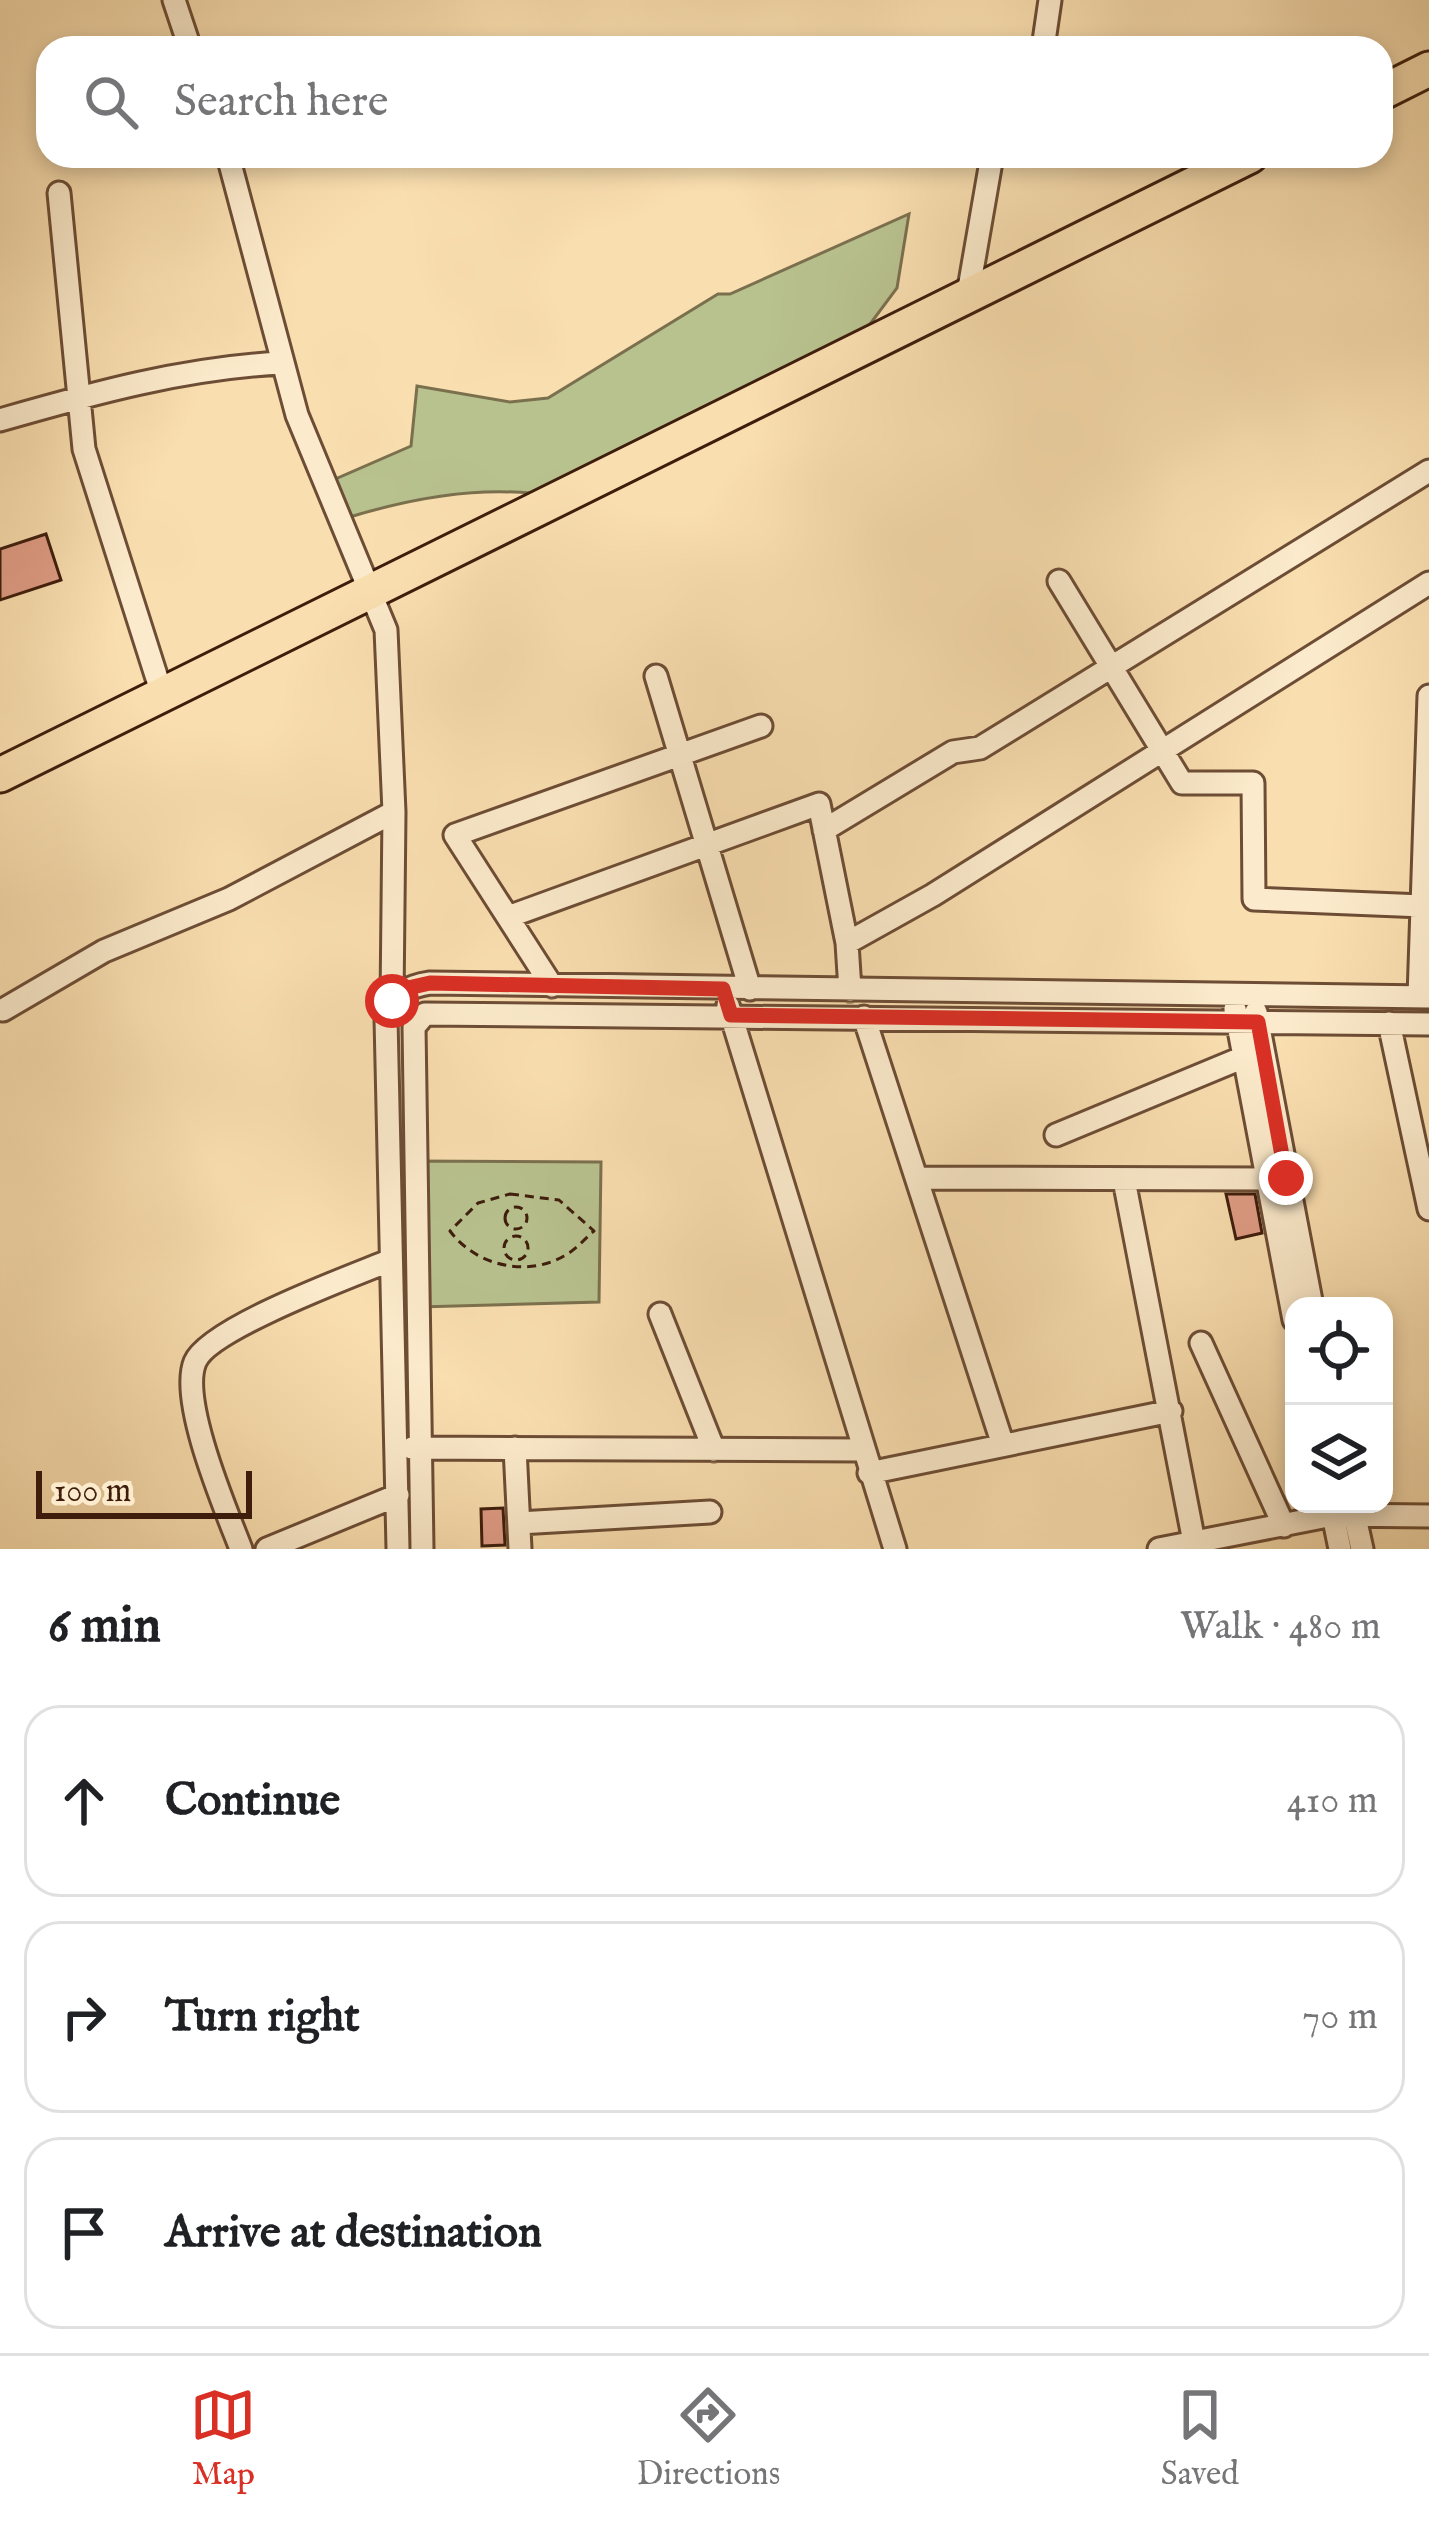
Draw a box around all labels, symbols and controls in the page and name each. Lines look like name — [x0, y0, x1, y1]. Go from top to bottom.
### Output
search box — [36, 36, 1393, 168]
icon: search — [78, 69, 144, 135]
text: Search here — [174, 74, 388, 131]
route start — [365, 974, 419, 1028]
route end — [1259, 1151, 1313, 1205]
map controls — [1285, 1297, 1393, 1513]
button: locate — [1285, 1297, 1393, 1405]
button: layers — [1285, 1405, 1393, 1513]
scale bar — [36, 1465, 252, 1518]
text: 100 m — [54, 1471, 131, 1513]
text: 6 min — [48, 1595, 161, 1660]
text: Walk · 480 m — [1180, 1603, 1381, 1652]
icon: ahead — [51, 1768, 117, 1834]
text: Continue — [165, 1773, 340, 1830]
text: 410 m — [1287, 1777, 1378, 1826]
icon: right — [51, 1984, 117, 2050]
text: Turn right — [165, 1989, 360, 2046]
text: 70 m — [1302, 1993, 1378, 2042]
icon: arrive — [51, 2200, 117, 2266]
text: Arrive at destination — [165, 2205, 542, 2262]
tab: Map — [190, 2382, 256, 2496]
tab: Directions — [637, 2382, 780, 2496]
tab: Saved — [1161, 2382, 1239, 2496]

